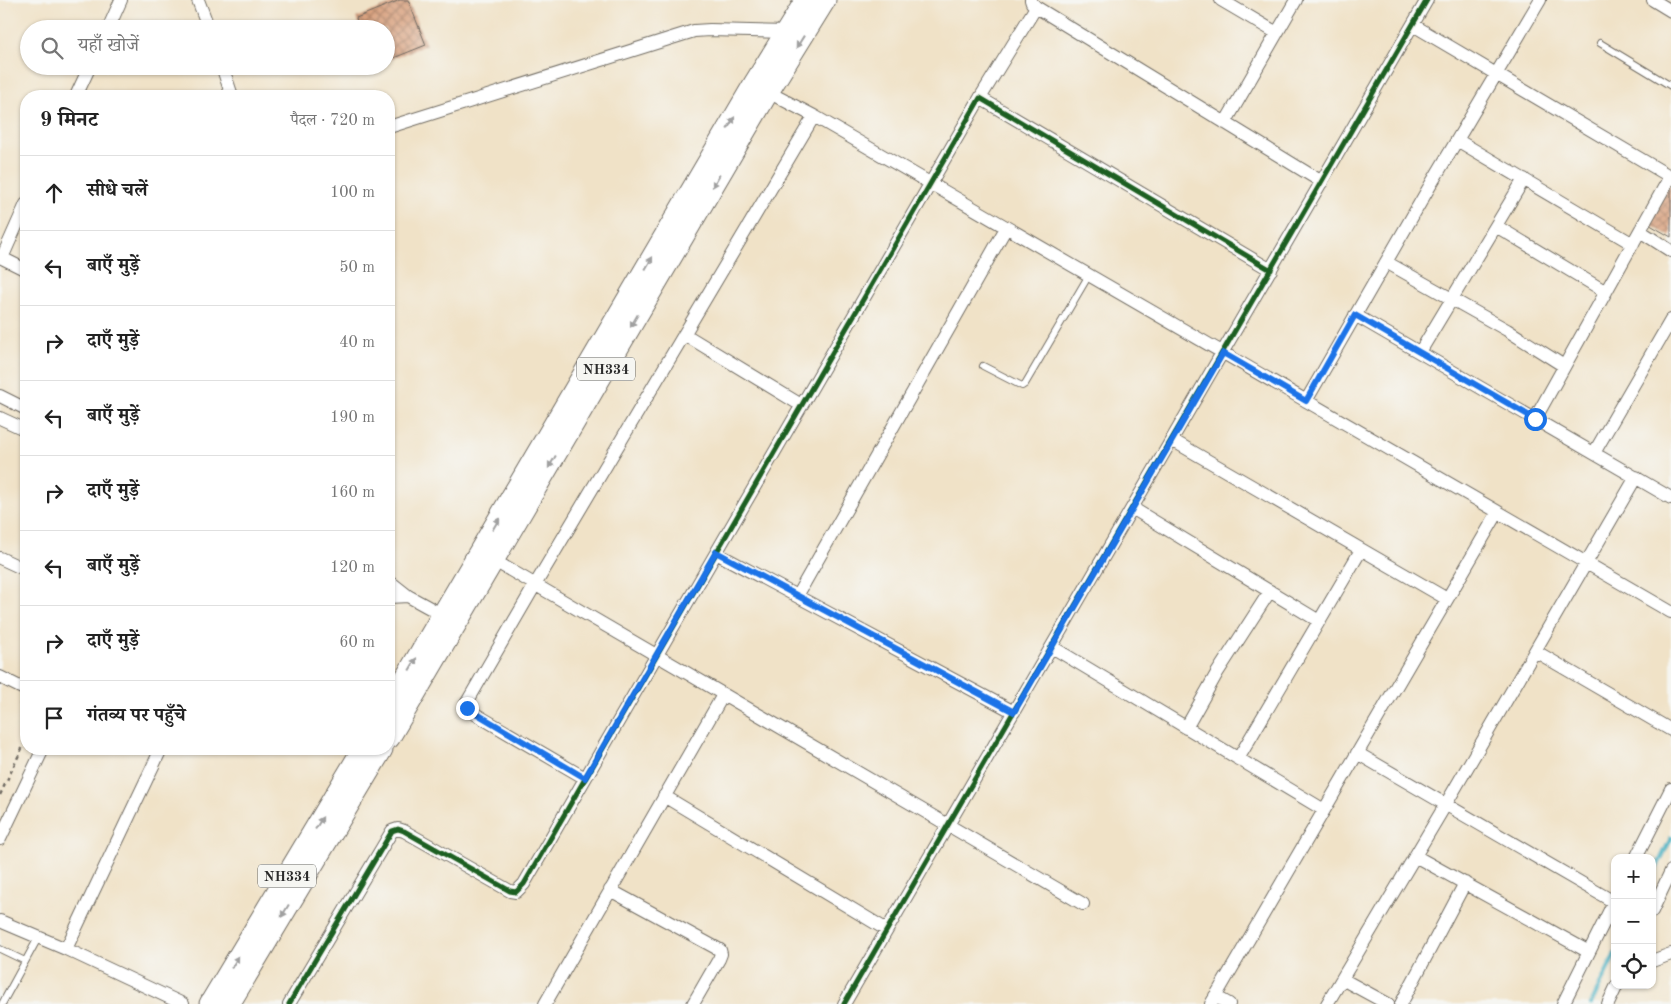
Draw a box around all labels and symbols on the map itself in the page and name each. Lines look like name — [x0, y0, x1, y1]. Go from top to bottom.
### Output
one-way arrow — [795, 35, 804, 48]
one-way arrow — [727, 116, 736, 129]
one-way arrow — [712, 174, 720, 189]
one-way arrow — [645, 257, 654, 270]
one-way arrow — [630, 314, 638, 329]
road number: NH334 — [577, 358, 635, 380]
route start — [1524, 408, 1547, 431]
one-way arrow — [547, 455, 556, 468]
one-way arrow — [491, 517, 500, 530]
one-way arrow — [409, 657, 418, 671]
route end — [456, 697, 479, 720]
one-way arrow — [314, 816, 323, 829]
road number: NH334 — [258, 864, 316, 888]
one-way arrow — [281, 904, 290, 917]
one-way arrow — [231, 956, 240, 969]

